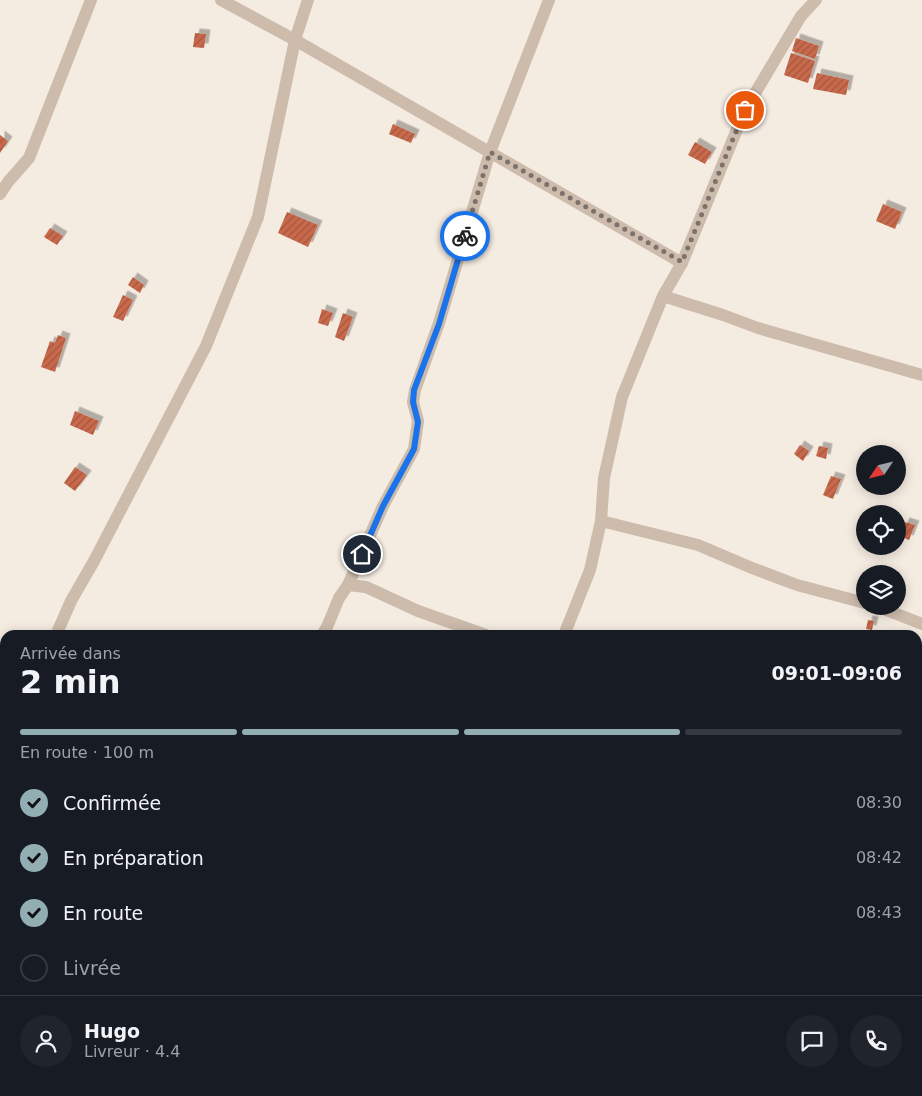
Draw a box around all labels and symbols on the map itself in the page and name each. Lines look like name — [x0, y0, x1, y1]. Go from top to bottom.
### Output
pin — [724, 89, 766, 131]
courier — [440, 211, 490, 261]
north arrow — [856, 445, 906, 495]
pin — [341, 533, 383, 575]

